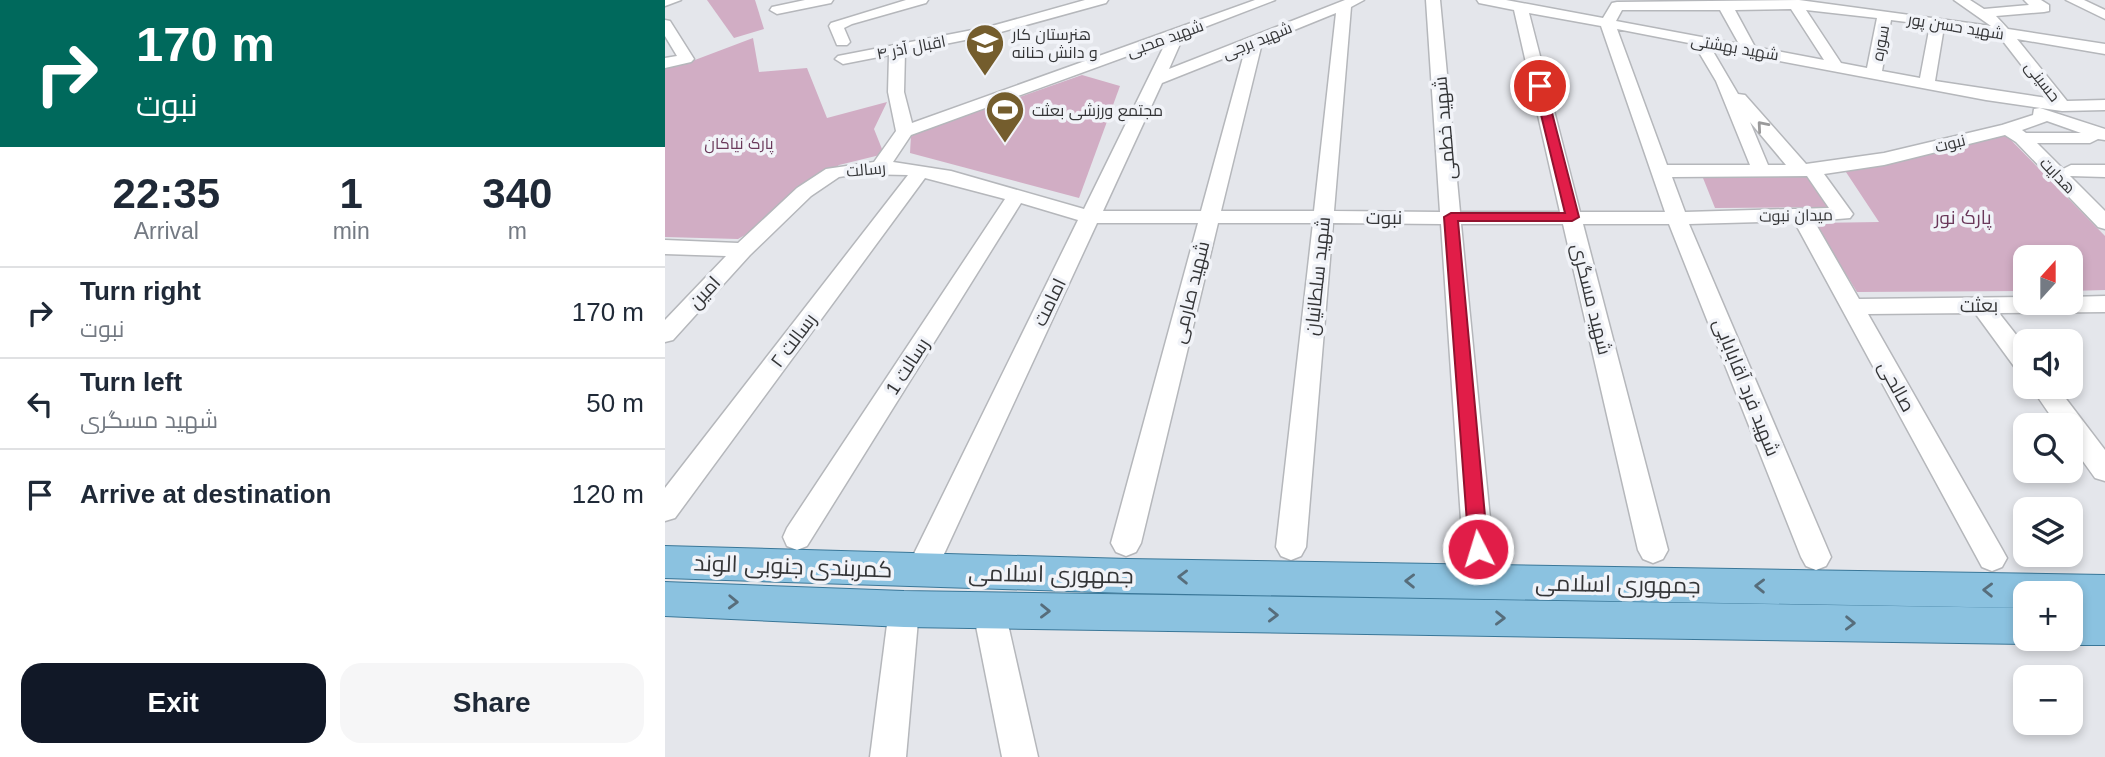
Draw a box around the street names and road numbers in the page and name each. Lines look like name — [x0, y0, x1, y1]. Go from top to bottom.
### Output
street label: شهید حسن پور — [1905, 10, 2005, 45]
street label: شهید محبی — [1125, 17, 1206, 62]
street label: شهید برجی — [1220, 19, 1295, 64]
street label: سوره — [1869, 24, 1893, 63]
street label: شهید بهشتی — [1689, 31, 1780, 66]
street label: اقبال آذر ۴ — [875, 32, 947, 64]
street label: حسینی — [2020, 58, 2064, 106]
street label: شهید خطمی — [1430, 75, 1460, 181]
street label: نبوت — [1933, 132, 1967, 156]
street label: هدایت — [2036, 154, 2079, 197]
street label: رسالت — [846, 159, 887, 181]
street label: میدان نبوت — [1759, 206, 1833, 227]
street label: نبوت — [1366, 207, 1402, 229]
street label: شهید سلطانیان — [1301, 215, 1335, 337]
street label: شهید صارمی — [1168, 239, 1214, 346]
street label: شهید مسگری — [1567, 241, 1615, 357]
street label: امین — [684, 272, 725, 313]
street label: امامت — [1029, 275, 1070, 330]
street label: بعثت — [1960, 295, 1998, 316]
street label: رسالت ۲ — [766, 309, 821, 372]
street label: شهید فرد آقابابایی — [1708, 315, 1784, 459]
street label: رسالت 1 — [881, 334, 934, 399]
street label: صالحی — [1873, 357, 1919, 416]
street label: کمربندی جنوبی الوند — [693, 550, 893, 583]
street label: جمهوری اسلامی — [968, 560, 1134, 589]
street label: جمهوری اسلامی — [1535, 570, 1701, 599]

